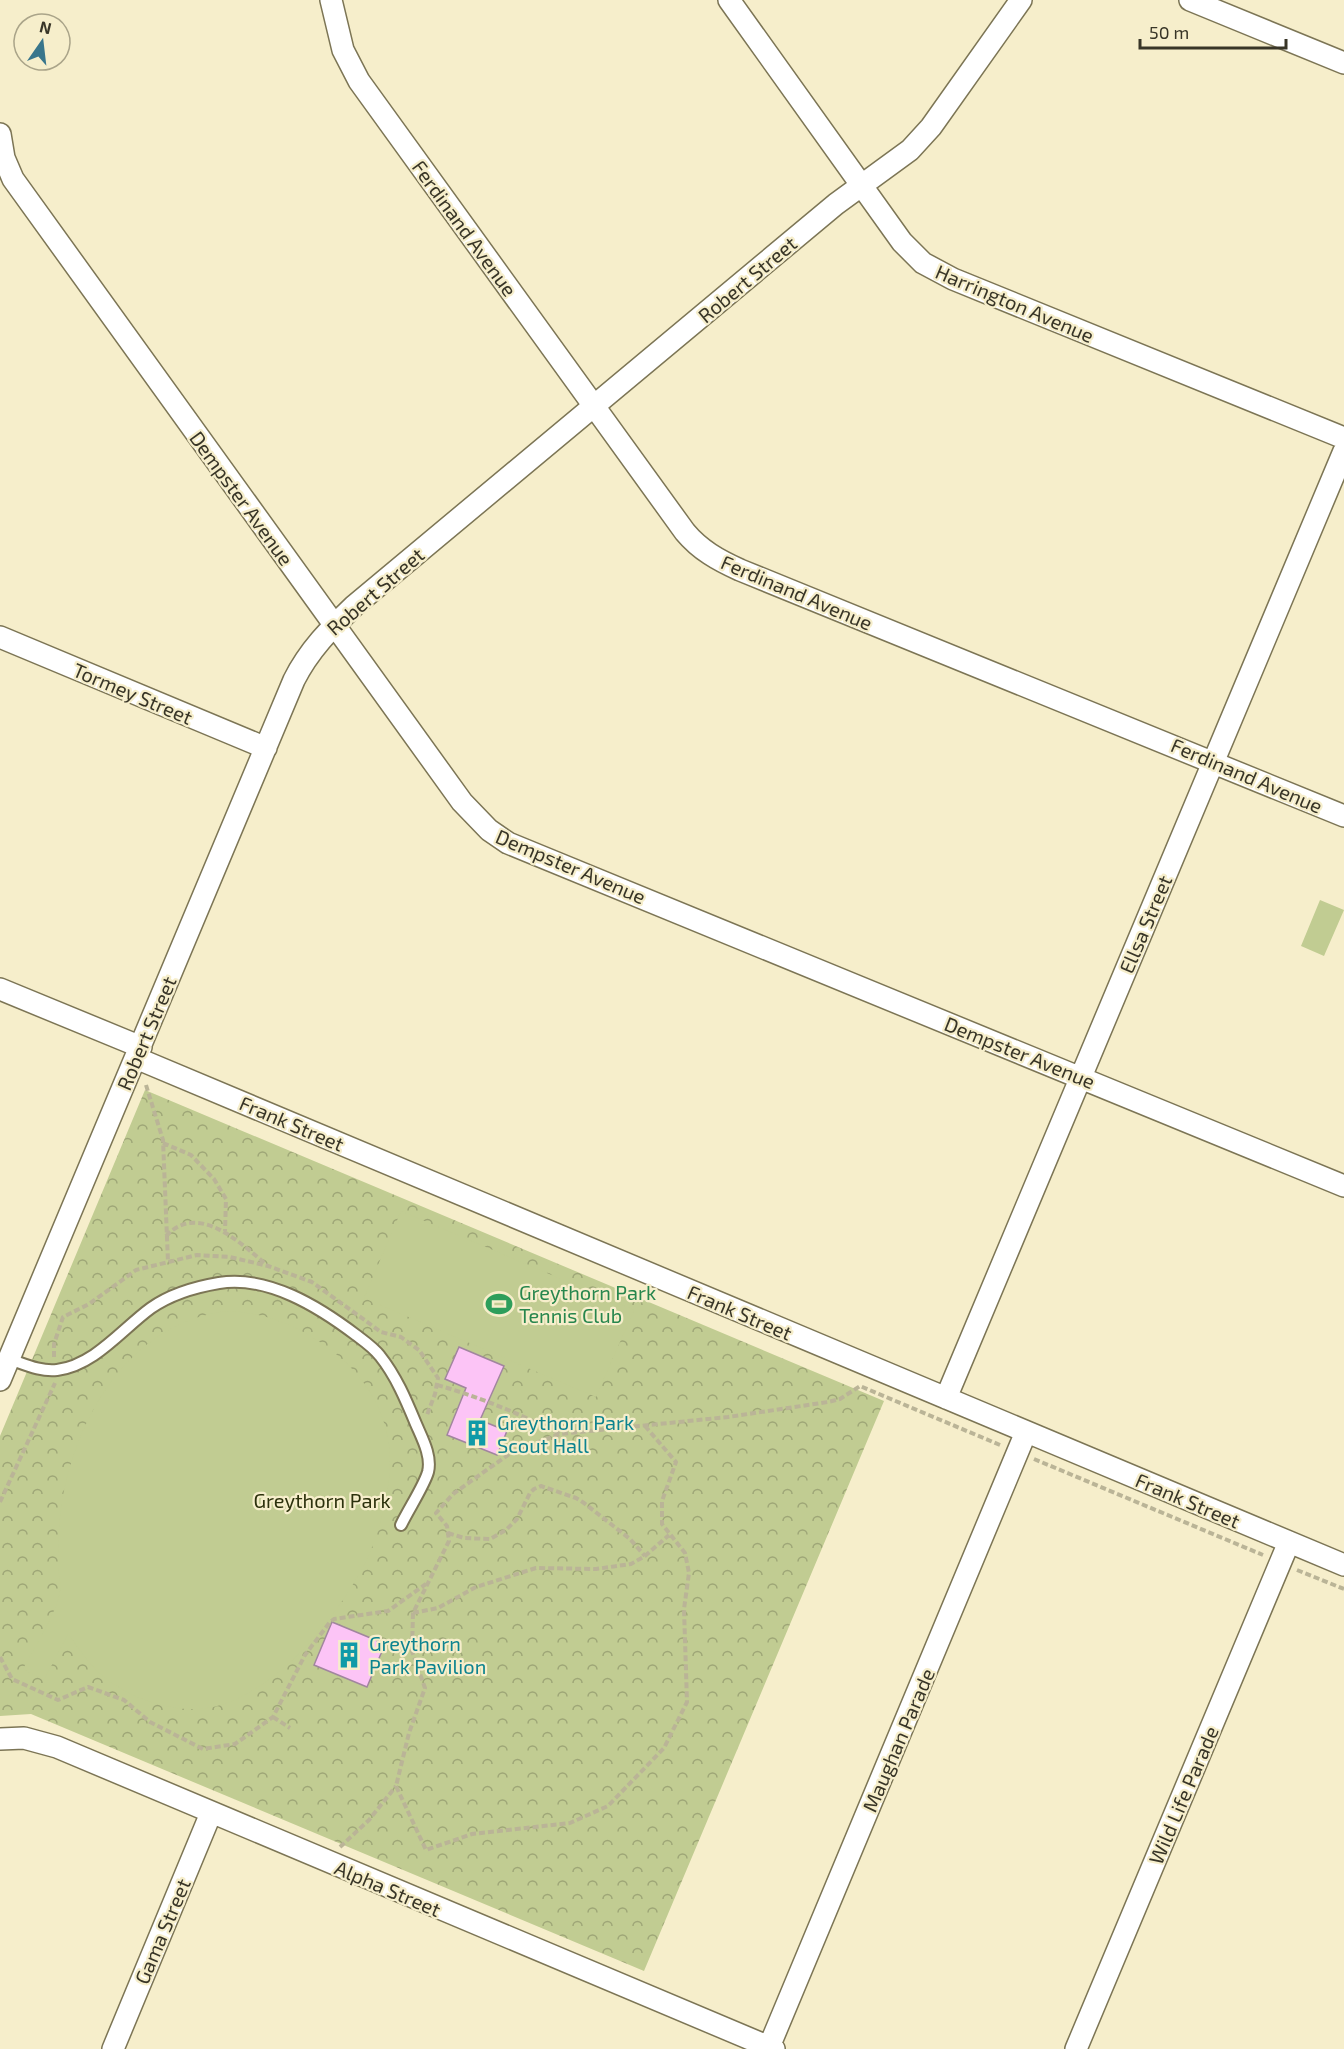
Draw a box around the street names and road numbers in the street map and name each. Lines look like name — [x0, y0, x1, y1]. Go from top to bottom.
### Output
street label: Ferdinand Avenue — [408, 155, 522, 301]
street label: Robert Street — [693, 231, 802, 327]
street label: Harrington Avenue — [932, 259, 1098, 347]
street label: Dempster Avenue — [185, 426, 299, 570]
street label: Robert Street — [321, 542, 429, 640]
street label: Ferdinand Avenue — [718, 549, 876, 635]
street label: Tormey Street — [70, 657, 197, 729]
street label: Ferdinand Avenue — [1168, 732, 1326, 818]
street label: Dempster Avenue — [493, 824, 649, 908]
street label: Ellsa Street — [1114, 871, 1177, 977]
street label: Robert Street — [111, 972, 181, 1094]
street label: Dempster Avenue — [941, 1011, 1099, 1093]
street label: Frank Street — [236, 1090, 348, 1156]
street label: Frank Street — [684, 1279, 796, 1345]
street label: Frank Street — [1132, 1467, 1244, 1533]
street label: Maughan Parade — [857, 1665, 939, 1815]
street label: Wild Life Parade — [1143, 1722, 1223, 1868]
street label: Alpha Street — [331, 1855, 445, 1921]
street label: Gama Street — [129, 1874, 195, 1987]

